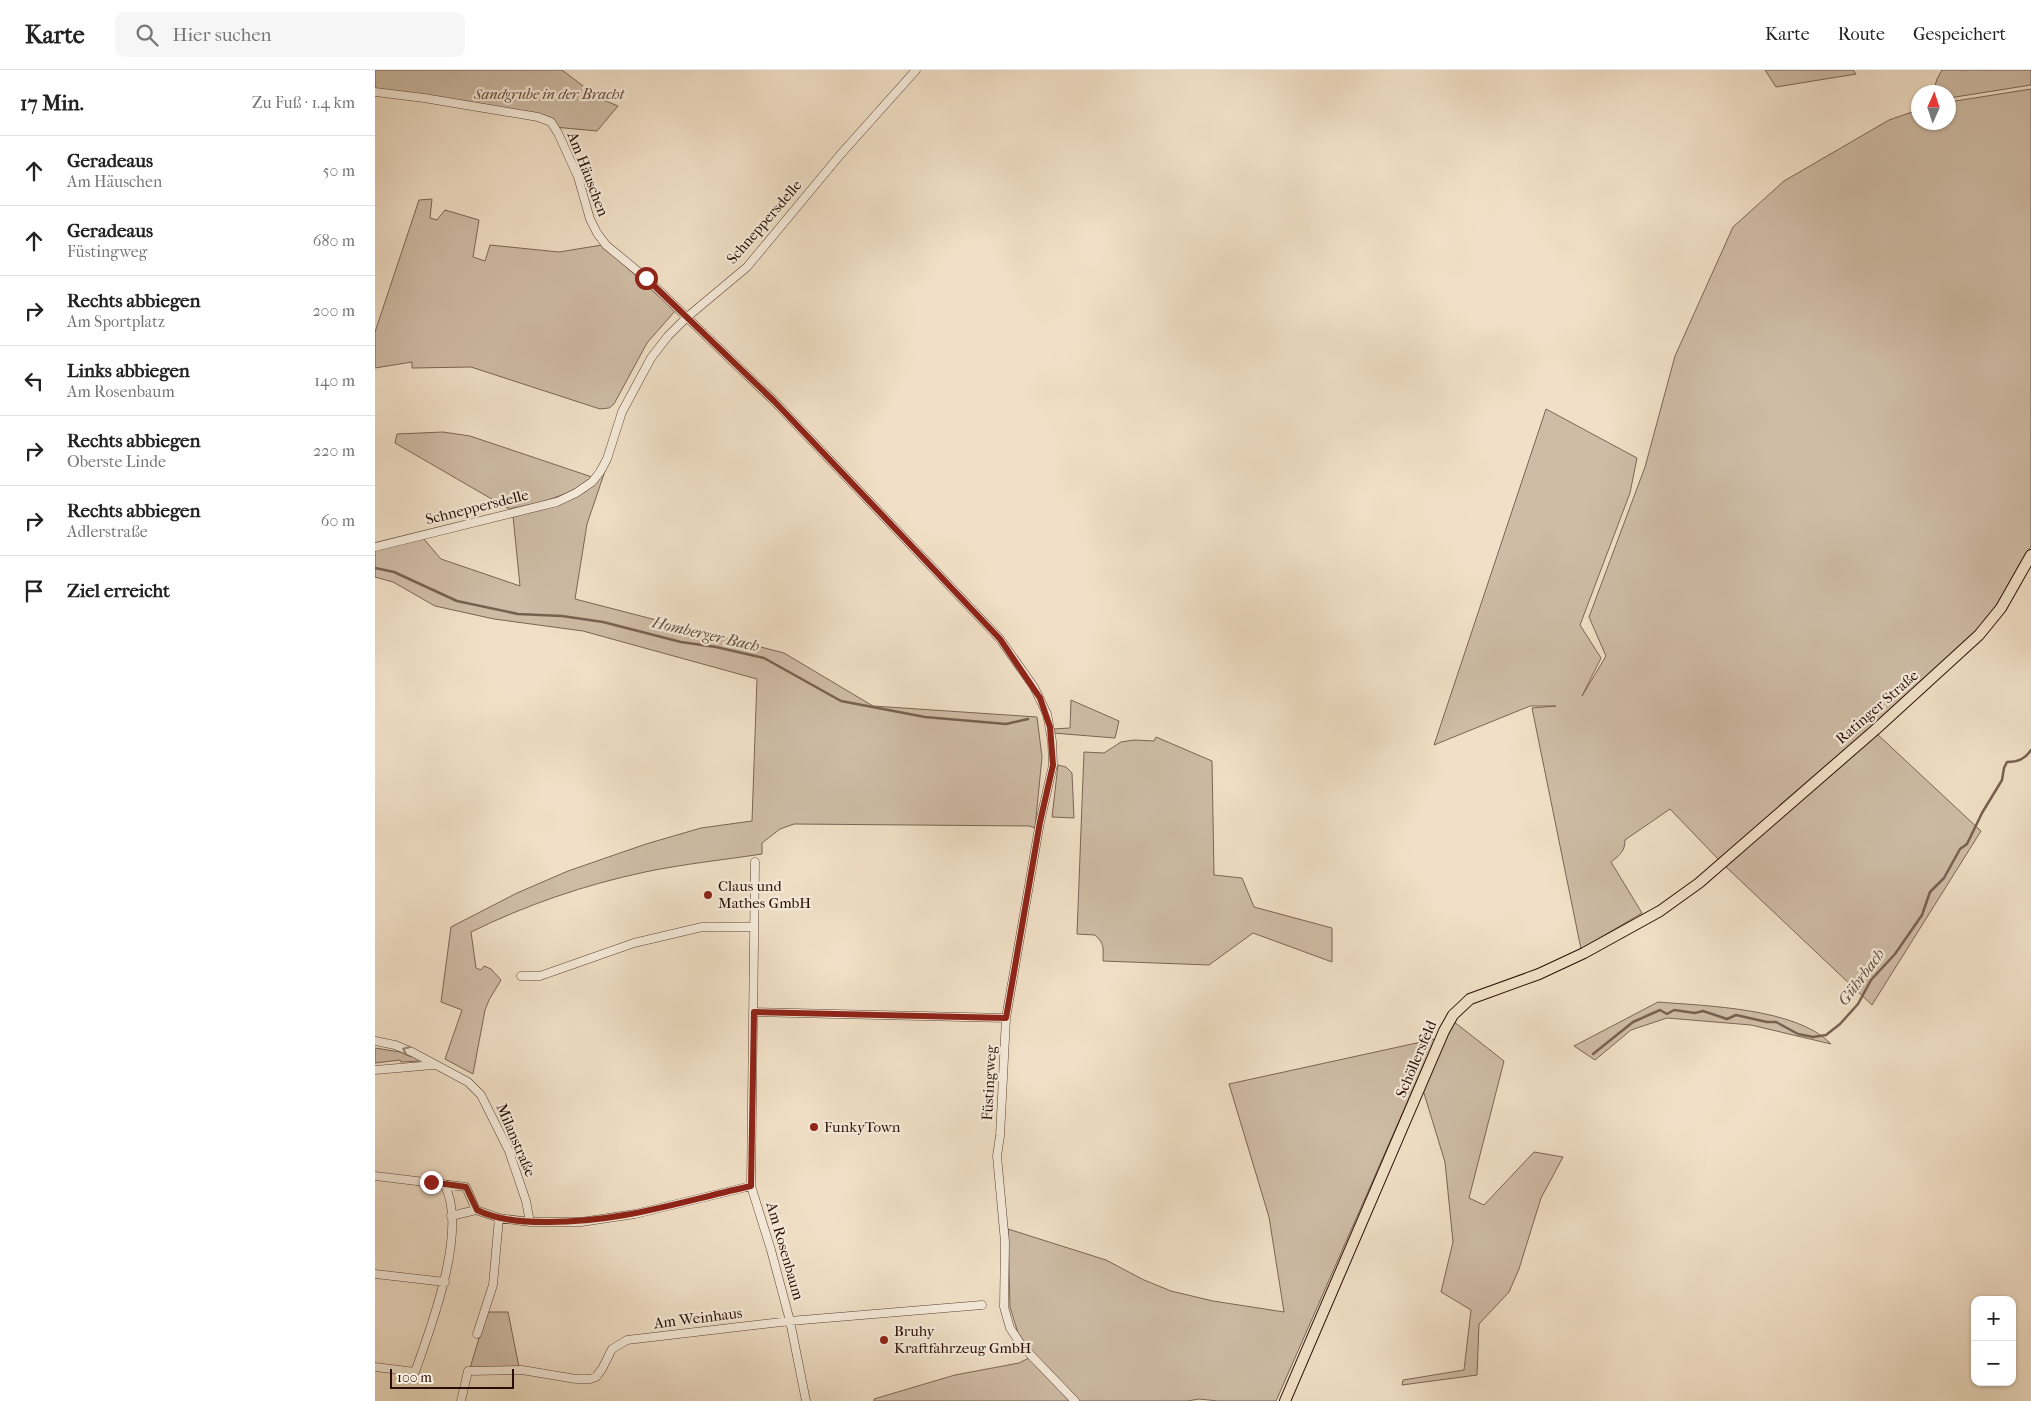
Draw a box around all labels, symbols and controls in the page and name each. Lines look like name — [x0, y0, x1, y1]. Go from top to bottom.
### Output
search box — [115, 12, 465, 57]
text: Karte — [25, 21, 85, 49]
icon: search — [133, 21, 161, 49]
text: Hier suchen — [173, 24, 272, 46]
text: Karte — [1765, 24, 1810, 45]
text: Route — [1838, 24, 1885, 45]
text: Gespeichert — [1913, 24, 2006, 45]
park label: Sandgrube in der Bracht — [473, 85, 625, 103]
north arrow — [1911, 85, 1956, 130]
text: 17 Min. — [20, 91, 84, 115]
text: Zu Fuß · 1.4 km — [252, 93, 355, 112]
street label: Am Häuschen — [563, 128, 612, 219]
text: Geradeaus — [67, 150, 153, 172]
icon: ahead — [20, 157, 48, 185]
text: 50 m — [323, 161, 355, 180]
text: Am Häuschen — [67, 172, 162, 191]
street label: Schneppersdelle — [723, 176, 806, 268]
text: Geradeaus — [67, 220, 153, 242]
icon: ahead — [20, 227, 48, 255]
text: 680 m — [313, 231, 355, 250]
text: Füstingweg — [67, 242, 147, 261]
route start — [635, 267, 658, 290]
text: Rechts abbiegen — [67, 290, 201, 312]
icon: right — [20, 297, 48, 325]
text: 200 m — [312, 301, 355, 320]
text: Am Sportplatz — [67, 312, 165, 331]
text: Links abbiegen — [67, 360, 190, 382]
icon: left — [20, 367, 48, 395]
text: 140 m — [314, 371, 355, 390]
text: Am Rosenbaum — [67, 382, 175, 401]
text: Rechts abbiegen — [67, 430, 201, 452]
icon: right — [20, 437, 48, 465]
text: 220 m — [313, 441, 355, 460]
text: Oberste Linde — [67, 452, 166, 471]
street label: Schneppersdelle — [424, 485, 531, 528]
text: Rechts abbiegen — [67, 500, 201, 522]
icon: right — [20, 507, 48, 535]
text: 60 m — [321, 511, 355, 530]
text: Adlerstraße — [67, 522, 148, 541]
icon: arrive — [20, 577, 48, 605]
text: Ziel erreicht — [67, 580, 170, 602]
water label: Homberger Bach — [650, 612, 761, 656]
street label: Ratinger Straße — [1832, 666, 1922, 748]
place label: Claus und Mathes GmbH — [718, 877, 811, 912]
marker: Claus und Mathes GmbH — [702, 889, 714, 901]
water label: Gührbach — [1834, 945, 1888, 1009]
street label: Schöllersfeld — [1392, 1017, 1441, 1100]
street label: Füstingweg — [978, 1044, 1000, 1121]
one-way arrow — [402, 1046, 411, 1057]
street label: Milanstraße — [493, 1101, 540, 1180]
place label: FunkyTown — [824, 1118, 901, 1136]
marker: FunkyTown — [808, 1121, 820, 1133]
route end — [420, 1171, 443, 1194]
street label: Am Rosenbaum — [762, 1199, 808, 1303]
map controls — [1971, 1296, 2016, 1386]
button: + — [1971, 1296, 2016, 1341]
street label: Am Weinhaus — [652, 1304, 744, 1332]
place label: Bruhy Kraftfahrzeug GmbH — [894, 1322, 1032, 1357]
marker: Bruhy Kraftfahrzeug GmbH — [878, 1334, 890, 1346]
button: − — [1971, 1341, 2016, 1386]
scale bar — [390, 1366, 514, 1389]
text: 100 m — [397, 1369, 432, 1386]

